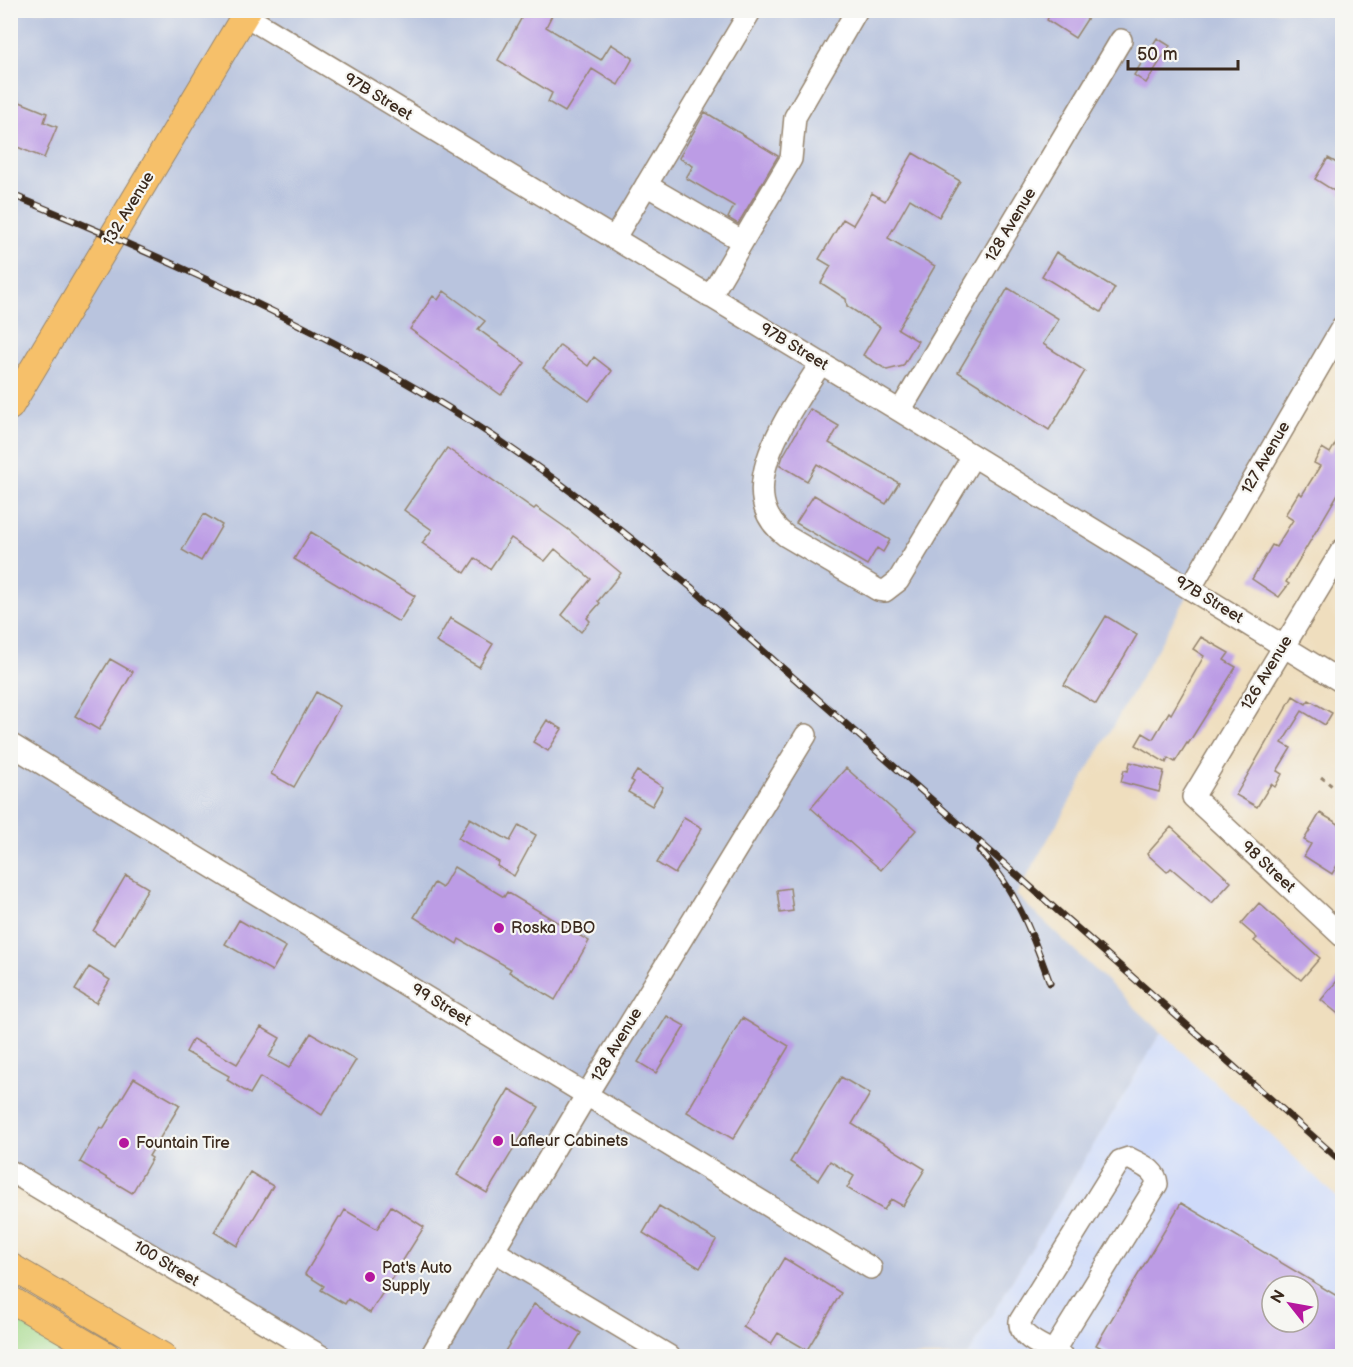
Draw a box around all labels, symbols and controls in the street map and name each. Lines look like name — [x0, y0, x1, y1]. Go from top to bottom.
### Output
scale bar — [1128, 33, 1238, 71]
text: 50 m — [1137, 44, 1178, 65]
street label: 97B Street — [341, 69, 416, 125]
street label: 132 Avenue — [99, 168, 159, 250]
street label: 128 Avenue — [981, 184, 1041, 265]
street label: 97B Street — [757, 319, 832, 375]
street label: 127 Avenue — [1238, 418, 1295, 498]
street label: 97B Street — [1172, 572, 1247, 628]
street label: 126 Avenue — [1237, 632, 1297, 714]
street label: 98 Street — [1237, 837, 1299, 897]
place label: Roska DBO — [511, 919, 595, 938]
marker: Roska DBO — [492, 921, 506, 935]
street label: 99 Street — [408, 980, 474, 1030]
street label: 128 Avenue — [587, 1004, 647, 1085]
place label: Lafleur Cabinets — [510, 1132, 628, 1151]
place label: Fountain Tire — [136, 1134, 230, 1153]
marker: Lafleur Cabinets — [491, 1134, 505, 1148]
marker: Fountain Tire — [117, 1136, 131, 1150]
street label: 100 Street — [130, 1237, 202, 1291]
place label: Pat's Auto Supply — [382, 1259, 452, 1296]
marker: Pat's Auto Supply — [363, 1270, 377, 1284]
north arrow — [1260, 1274, 1320, 1334]
text: N — [1267, 1287, 1290, 1307]

